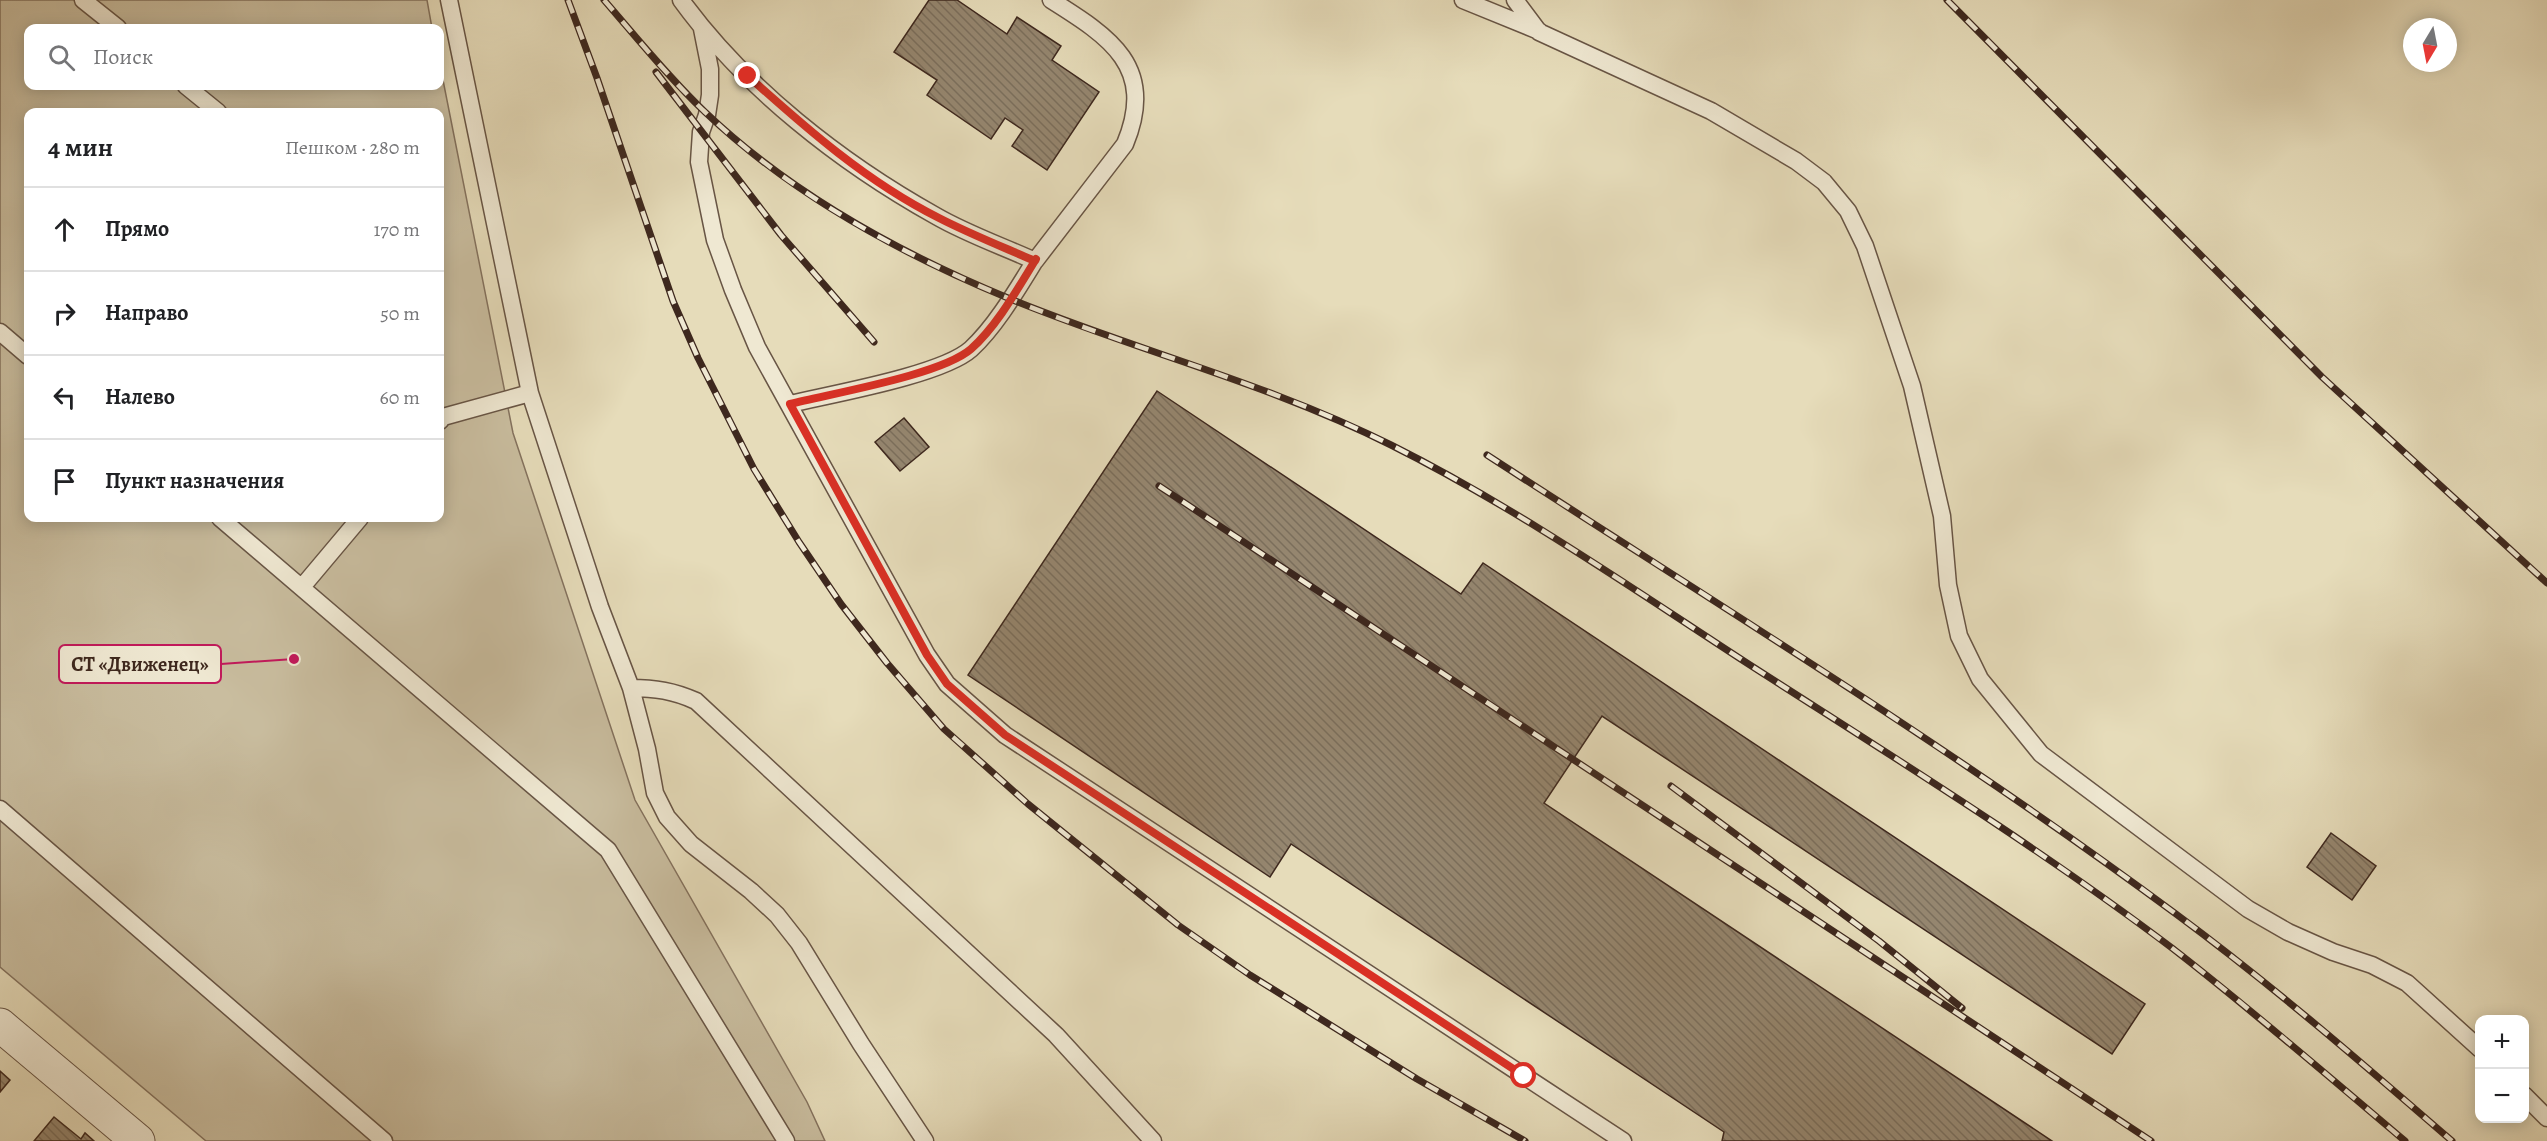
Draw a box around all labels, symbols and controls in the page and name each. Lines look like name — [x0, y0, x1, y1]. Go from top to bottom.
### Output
north arrow — [2403, 18, 2457, 72]
search box — [24, 24, 444, 90]
icon: search — [45, 41, 78, 74]
text: Поиск — [93, 42, 153, 72]
route end — [734, 62, 760, 88]
text: 4 мин — [48, 130, 113, 165]
text: Пешком · 280 m — [285, 134, 420, 161]
icon: ahead — [48, 213, 81, 246]
text: Прямо — [105, 214, 169, 244]
text: 170 m — [374, 216, 420, 243]
icon: right — [48, 297, 81, 330]
text: Направо — [105, 298, 188, 328]
text: 50 m — [380, 300, 420, 327]
icon: left — [48, 381, 81, 414]
text: Налево — [105, 382, 175, 412]
text: 60 m — [380, 384, 420, 411]
icon: arrive — [48, 465, 81, 498]
text: Пункт назначения — [105, 466, 284, 496]
callout: СТ «Движенец» — [59, 645, 221, 683]
text: СТ «Движенец» — [71, 651, 209, 678]
map controls — [2475, 1015, 2529, 1123]
button: + — [2475, 1015, 2529, 1069]
route start — [1510, 1062, 1536, 1088]
button: − — [2475, 1069, 2529, 1123]

